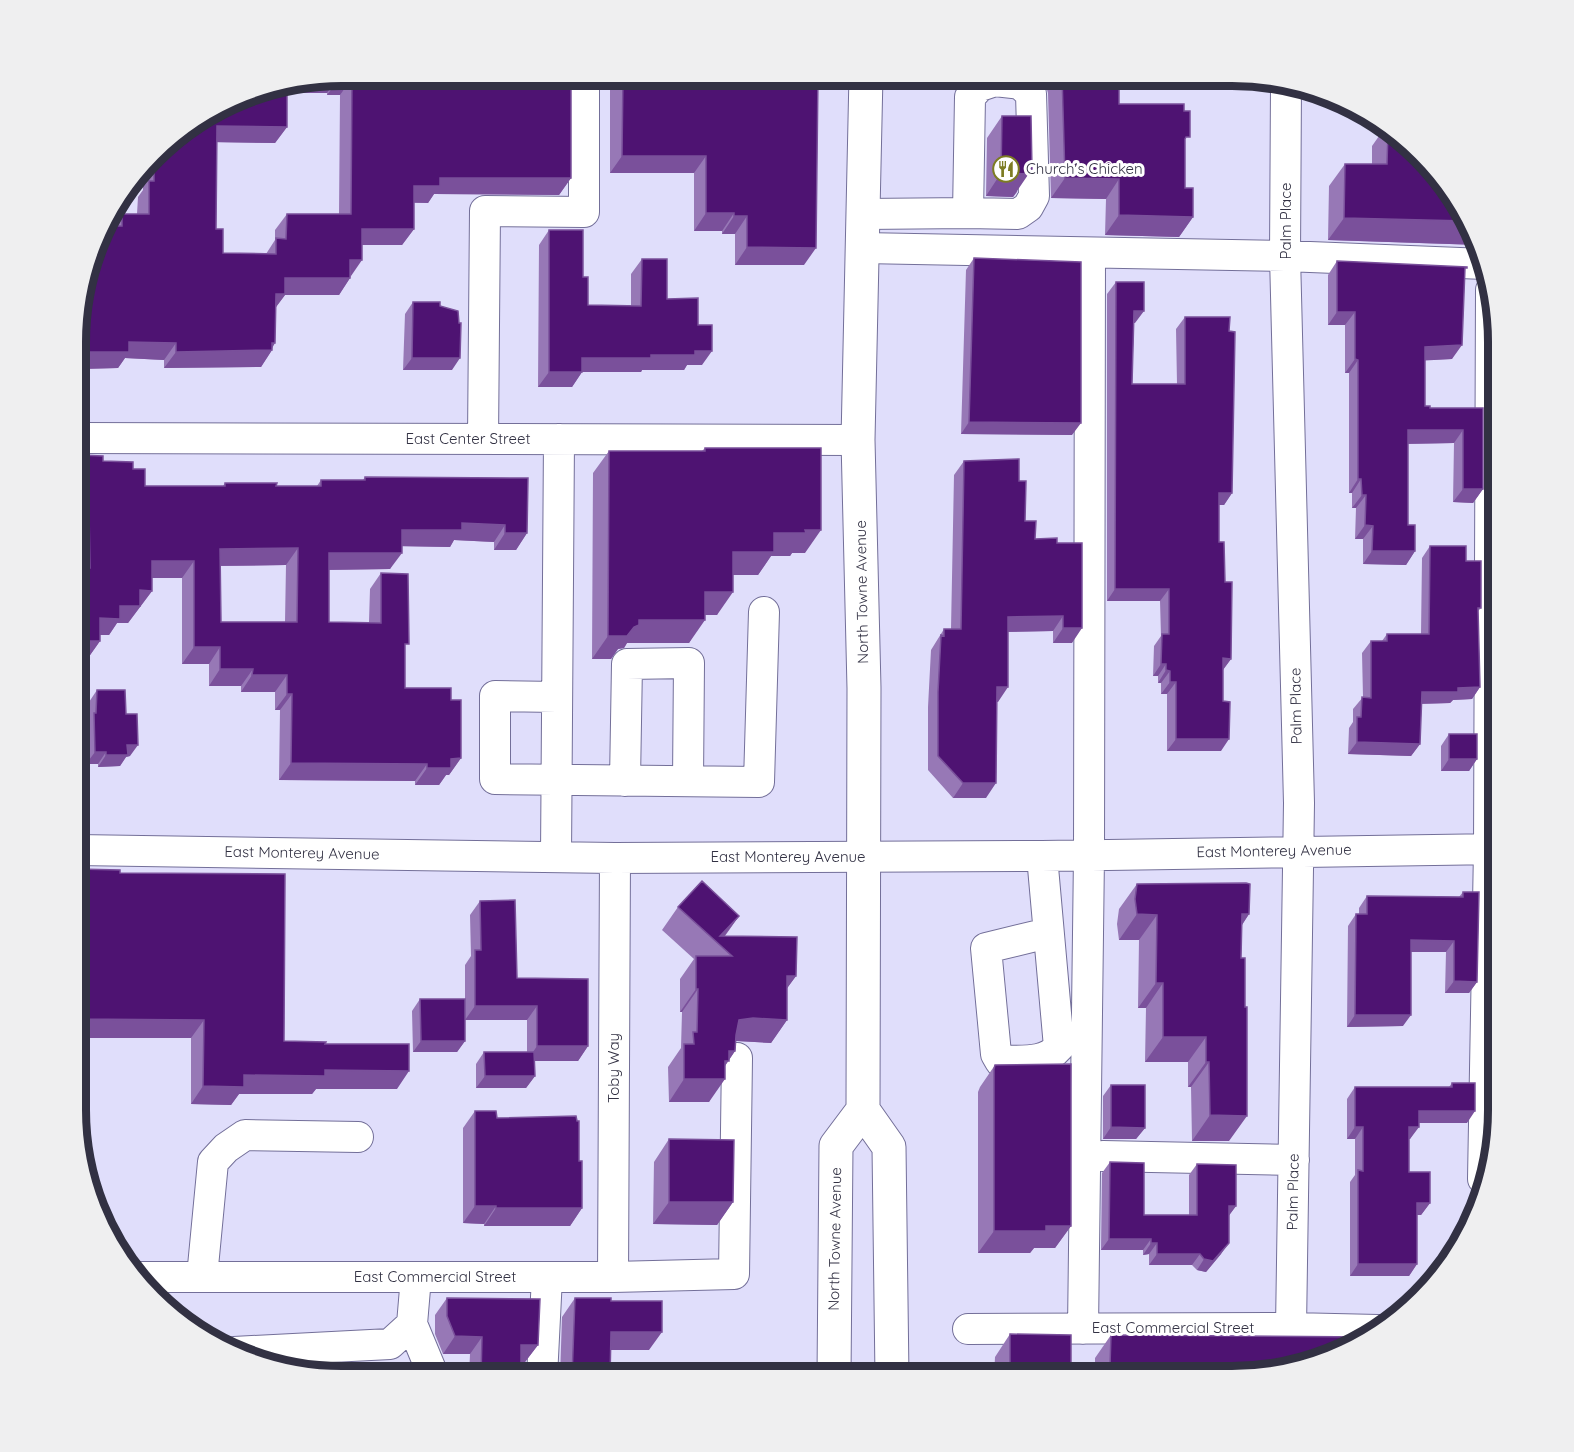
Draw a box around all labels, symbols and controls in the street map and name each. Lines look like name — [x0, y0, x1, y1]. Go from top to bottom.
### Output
restaurant icon: Church's Chicken — [991, 154, 1021, 184]
place label: Church's Chicken — [1026, 159, 1143, 178]
street label: Palm Place — [1276, 183, 1295, 259]
street label: East Center Street — [405, 429, 531, 448]
street label: North Towne Avenue — [851, 520, 872, 664]
street label: Palm Place — [1285, 667, 1306, 745]
street label: East Monterey Avenue — [1196, 840, 1352, 861]
street label: East Monterey Avenue — [224, 842, 380, 863]
street label: East Monterey Avenue — [710, 847, 866, 866]
street label: Toby Way — [604, 1033, 623, 1103]
street label: Palm Place — [1282, 1153, 1303, 1231]
street label: North Towne Avenue — [824, 1167, 845, 1311]
street label: East Commercial Street — [354, 1267, 516, 1286]
street label: East Commercial Street — [1092, 1318, 1254, 1337]

